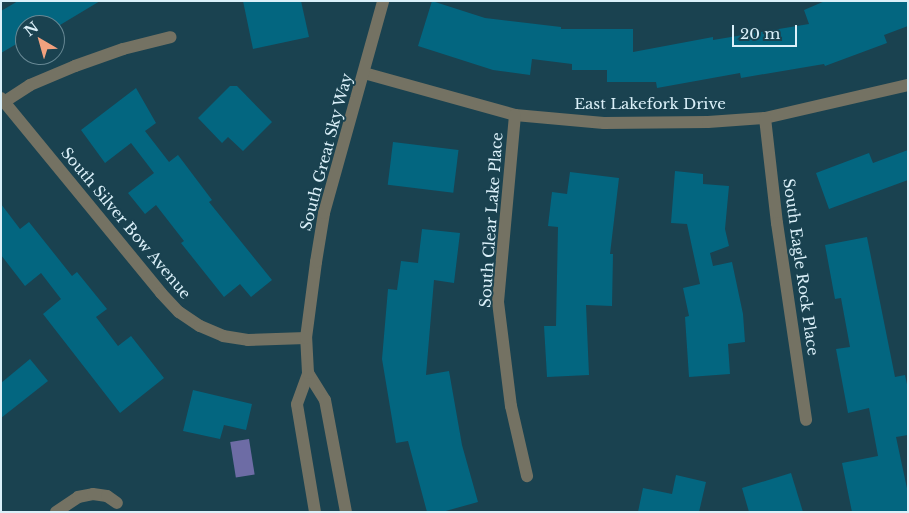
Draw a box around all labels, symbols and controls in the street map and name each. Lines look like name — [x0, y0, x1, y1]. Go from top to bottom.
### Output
north arrow — [15, 15, 65, 65]
scale bar — [734, 15, 799, 47]
text: N — [21, 18, 42, 40]
text: 20 m — [740, 24, 780, 43]
street label: South Great Sky Way — [296, 71, 356, 233]
street label: East Lakefork Drive — [574, 95, 726, 113]
street label: South Clear Lake Place — [476, 132, 506, 308]
street label: South Silver Bow Avenue — [57, 143, 195, 303]
street label: South Eagle Rock Place — [780, 177, 822, 357]

